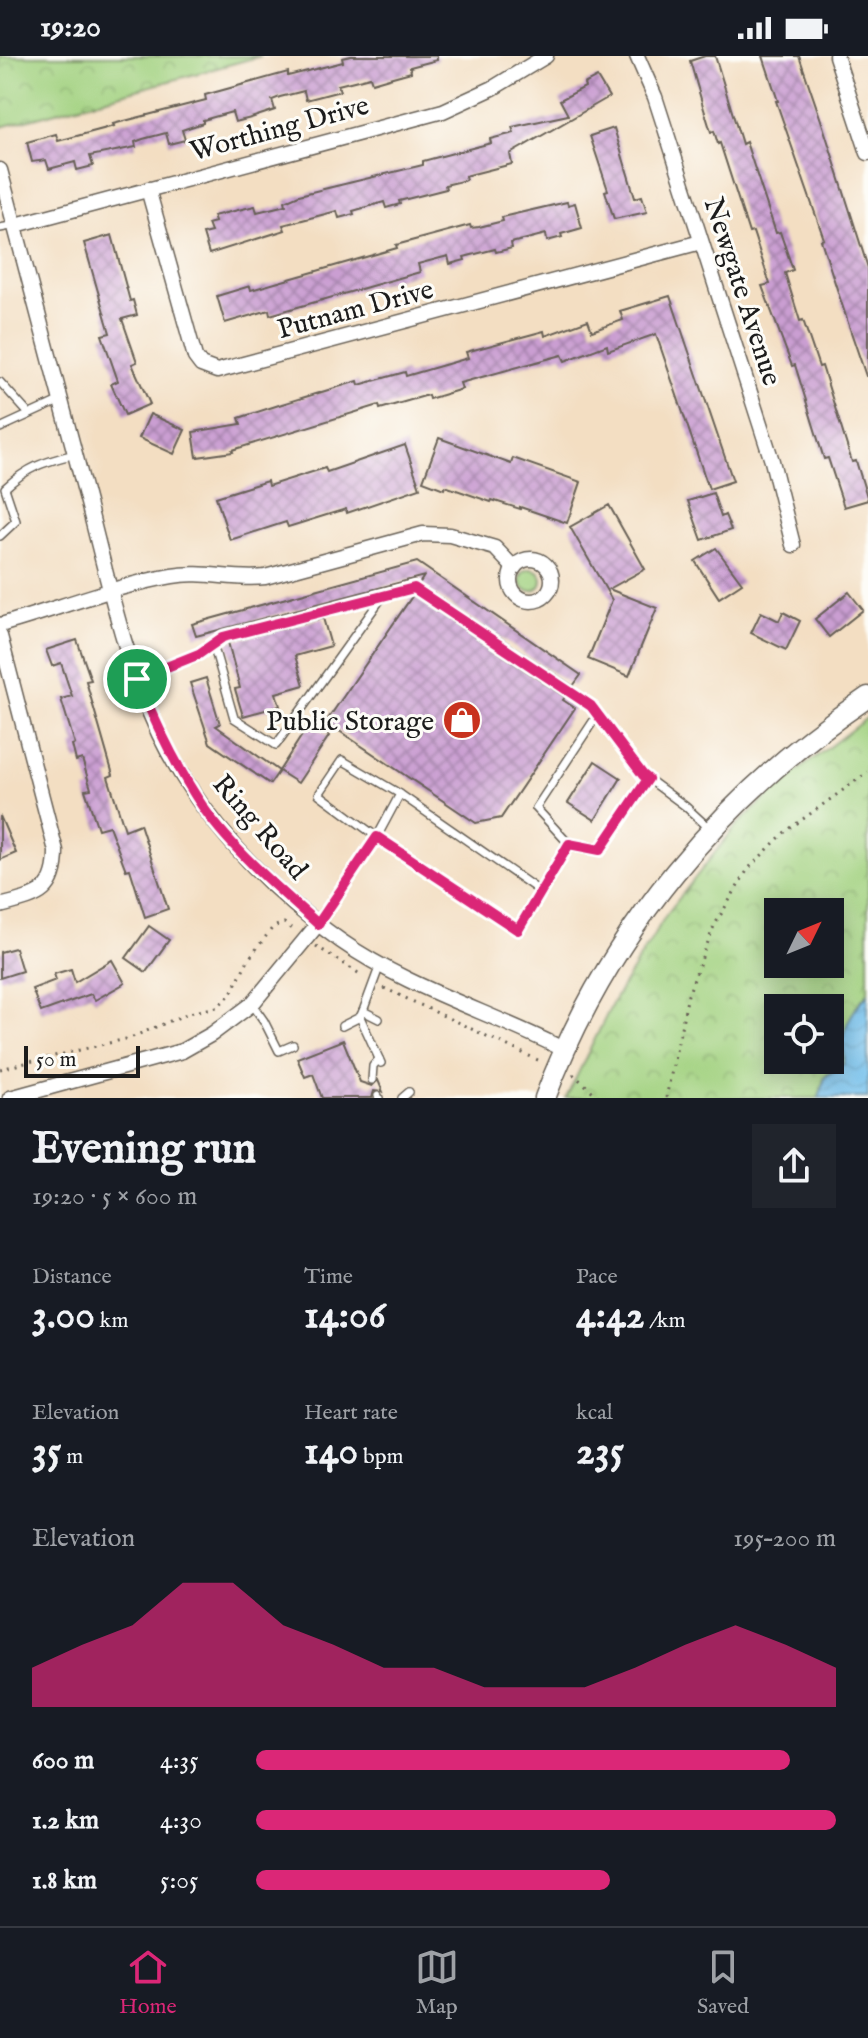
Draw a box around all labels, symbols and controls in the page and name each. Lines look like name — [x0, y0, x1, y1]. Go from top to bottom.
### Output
text: 19:20 — [40, 9, 101, 47]
street label: Worthing Drive — [186, 89, 373, 170]
street label: Newgate Avenue — [695, 193, 789, 391]
street label: Putnam Drive — [274, 273, 438, 348]
pin — [103, 645, 171, 713]
icon: arrive — [115, 657, 159, 701]
shop icon: Public Storage — [441, 699, 483, 741]
place label: Public Storage — [266, 705, 434, 740]
street label: Ring Road — [204, 768, 314, 888]
north arrow — [764, 898, 844, 978]
map controls — [764, 898, 844, 1074]
button: locate — [764, 994, 844, 1074]
scale bar — [24, 1042, 140, 1078]
text: 50 m — [36, 1046, 77, 1074]
text: Evening run — [32, 1122, 256, 1178]
button: share — [752, 1124, 836, 1208]
text: 19:20 · 5 × 600 m — [32, 1180, 197, 1213]
text: Distance — [32, 1263, 112, 1291]
text: Time — [304, 1263, 353, 1291]
text: Pace — [576, 1263, 618, 1291]
text: 3.00 — [32, 1291, 95, 1342]
text: 14:06 — [304, 1291, 386, 1342]
text: 4:42 — [576, 1291, 645, 1342]
text: km — [95, 1307, 128, 1335]
text: /km — [645, 1307, 686, 1335]
text: Elevation — [32, 1399, 119, 1427]
text: Heart rate — [304, 1399, 398, 1427]
text: kcal — [576, 1399, 613, 1427]
text: 35 — [32, 1427, 61, 1478]
text: 140 — [304, 1427, 358, 1478]
text: 235 — [576, 1427, 624, 1478]
text: m — [61, 1443, 83, 1471]
text: bpm — [358, 1443, 404, 1471]
text: Elevation — [32, 1522, 135, 1555]
text: 195–200 m — [733, 1522, 836, 1555]
text: 600 m — [32, 1744, 94, 1777]
text: 4:35 — [160, 1744, 199, 1777]
text: 1.2 km — [32, 1804, 99, 1837]
text: 4:30 — [160, 1804, 202, 1837]
text: 1.8 km — [32, 1864, 97, 1897]
text: 5:05 — [160, 1864, 198, 1897]
tab: Home — [119, 1945, 177, 2021]
tab: Map — [415, 1945, 459, 2021]
tab: Saved — [697, 1945, 749, 2021]

